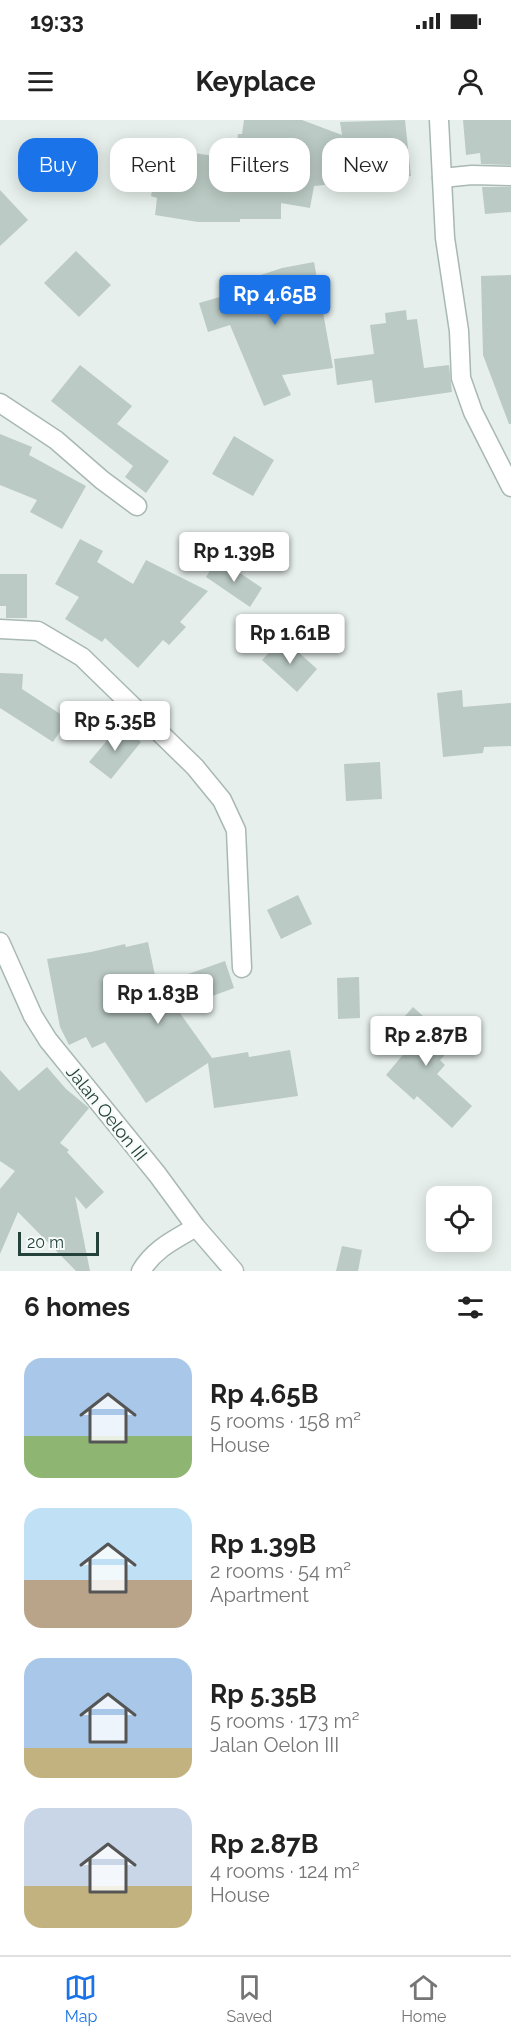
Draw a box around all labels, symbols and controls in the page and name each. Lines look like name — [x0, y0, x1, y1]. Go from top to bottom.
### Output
text: 19:33 — [30, 8, 84, 34]
icon: menu — [24, 65, 57, 98]
icon: person — [454, 65, 487, 98]
text: Keyplace — [195, 66, 316, 97]
chip: Buy — [18, 138, 98, 192]
chip: Rent — [110, 138, 197, 192]
chip: Filters — [209, 138, 310, 192]
chip: New — [322, 138, 409, 192]
pin: Rp 4.65B — [213, 275, 337, 326]
text: Rp 4.65B — [233, 282, 317, 306]
pin: Rp 1.39B — [172, 532, 296, 583]
text: Rp 1.39B — [193, 539, 275, 563]
pin: Rp 1.61B — [228, 614, 352, 665]
text: Rp 1.61B — [250, 621, 330, 645]
pin: Rp 5.35B — [53, 701, 177, 752]
text: Rp 5.35B — [74, 708, 156, 732]
pin: Rp 1.83B — [96, 974, 220, 1025]
text: Rp 1.83B — [117, 981, 199, 1005]
pin: Rp 2.87B — [364, 1016, 488, 1067]
text: Rp 2.87B — [384, 1023, 468, 1047]
street label: Jalan Oelon III — [62, 1061, 152, 1165]
map controls — [426, 1186, 492, 1252]
button: locate — [426, 1186, 492, 1252]
scale bar — [18, 1229, 99, 1256]
text: 20 m — [27, 1233, 64, 1252]
icon: filters — [454, 1291, 487, 1324]
text: 6 homes — [24, 1292, 130, 1322]
text: Rp 4.65B — [210, 1379, 318, 1409]
icon: home — [72, 1382, 144, 1454]
text: 5 rooms · 158 m² — [210, 1409, 361, 1433]
text: House — [210, 1433, 270, 1457]
text: Rp 1.39B — [210, 1529, 316, 1559]
icon: home — [72, 1532, 144, 1604]
text: 2 rooms · 54 m² — [210, 1559, 351, 1583]
text: Apartment — [210, 1583, 309, 1607]
text: Rp 5.35B — [210, 1679, 317, 1709]
icon: home — [72, 1682, 144, 1754]
text: 5 rooms · 173 m² — [210, 1709, 360, 1733]
text: Jalan Oelon III — [210, 1733, 339, 1757]
text: Rp 2.87B — [210, 1829, 318, 1859]
icon: home — [72, 1832, 144, 1904]
text: 4 rooms · 124 m² — [210, 1859, 360, 1883]
text: House — [210, 1883, 270, 1907]
tab: Map — [64, 1971, 97, 2026]
tab: Saved — [226, 1971, 272, 2026]
tab: Home — [401, 1971, 446, 2026]

